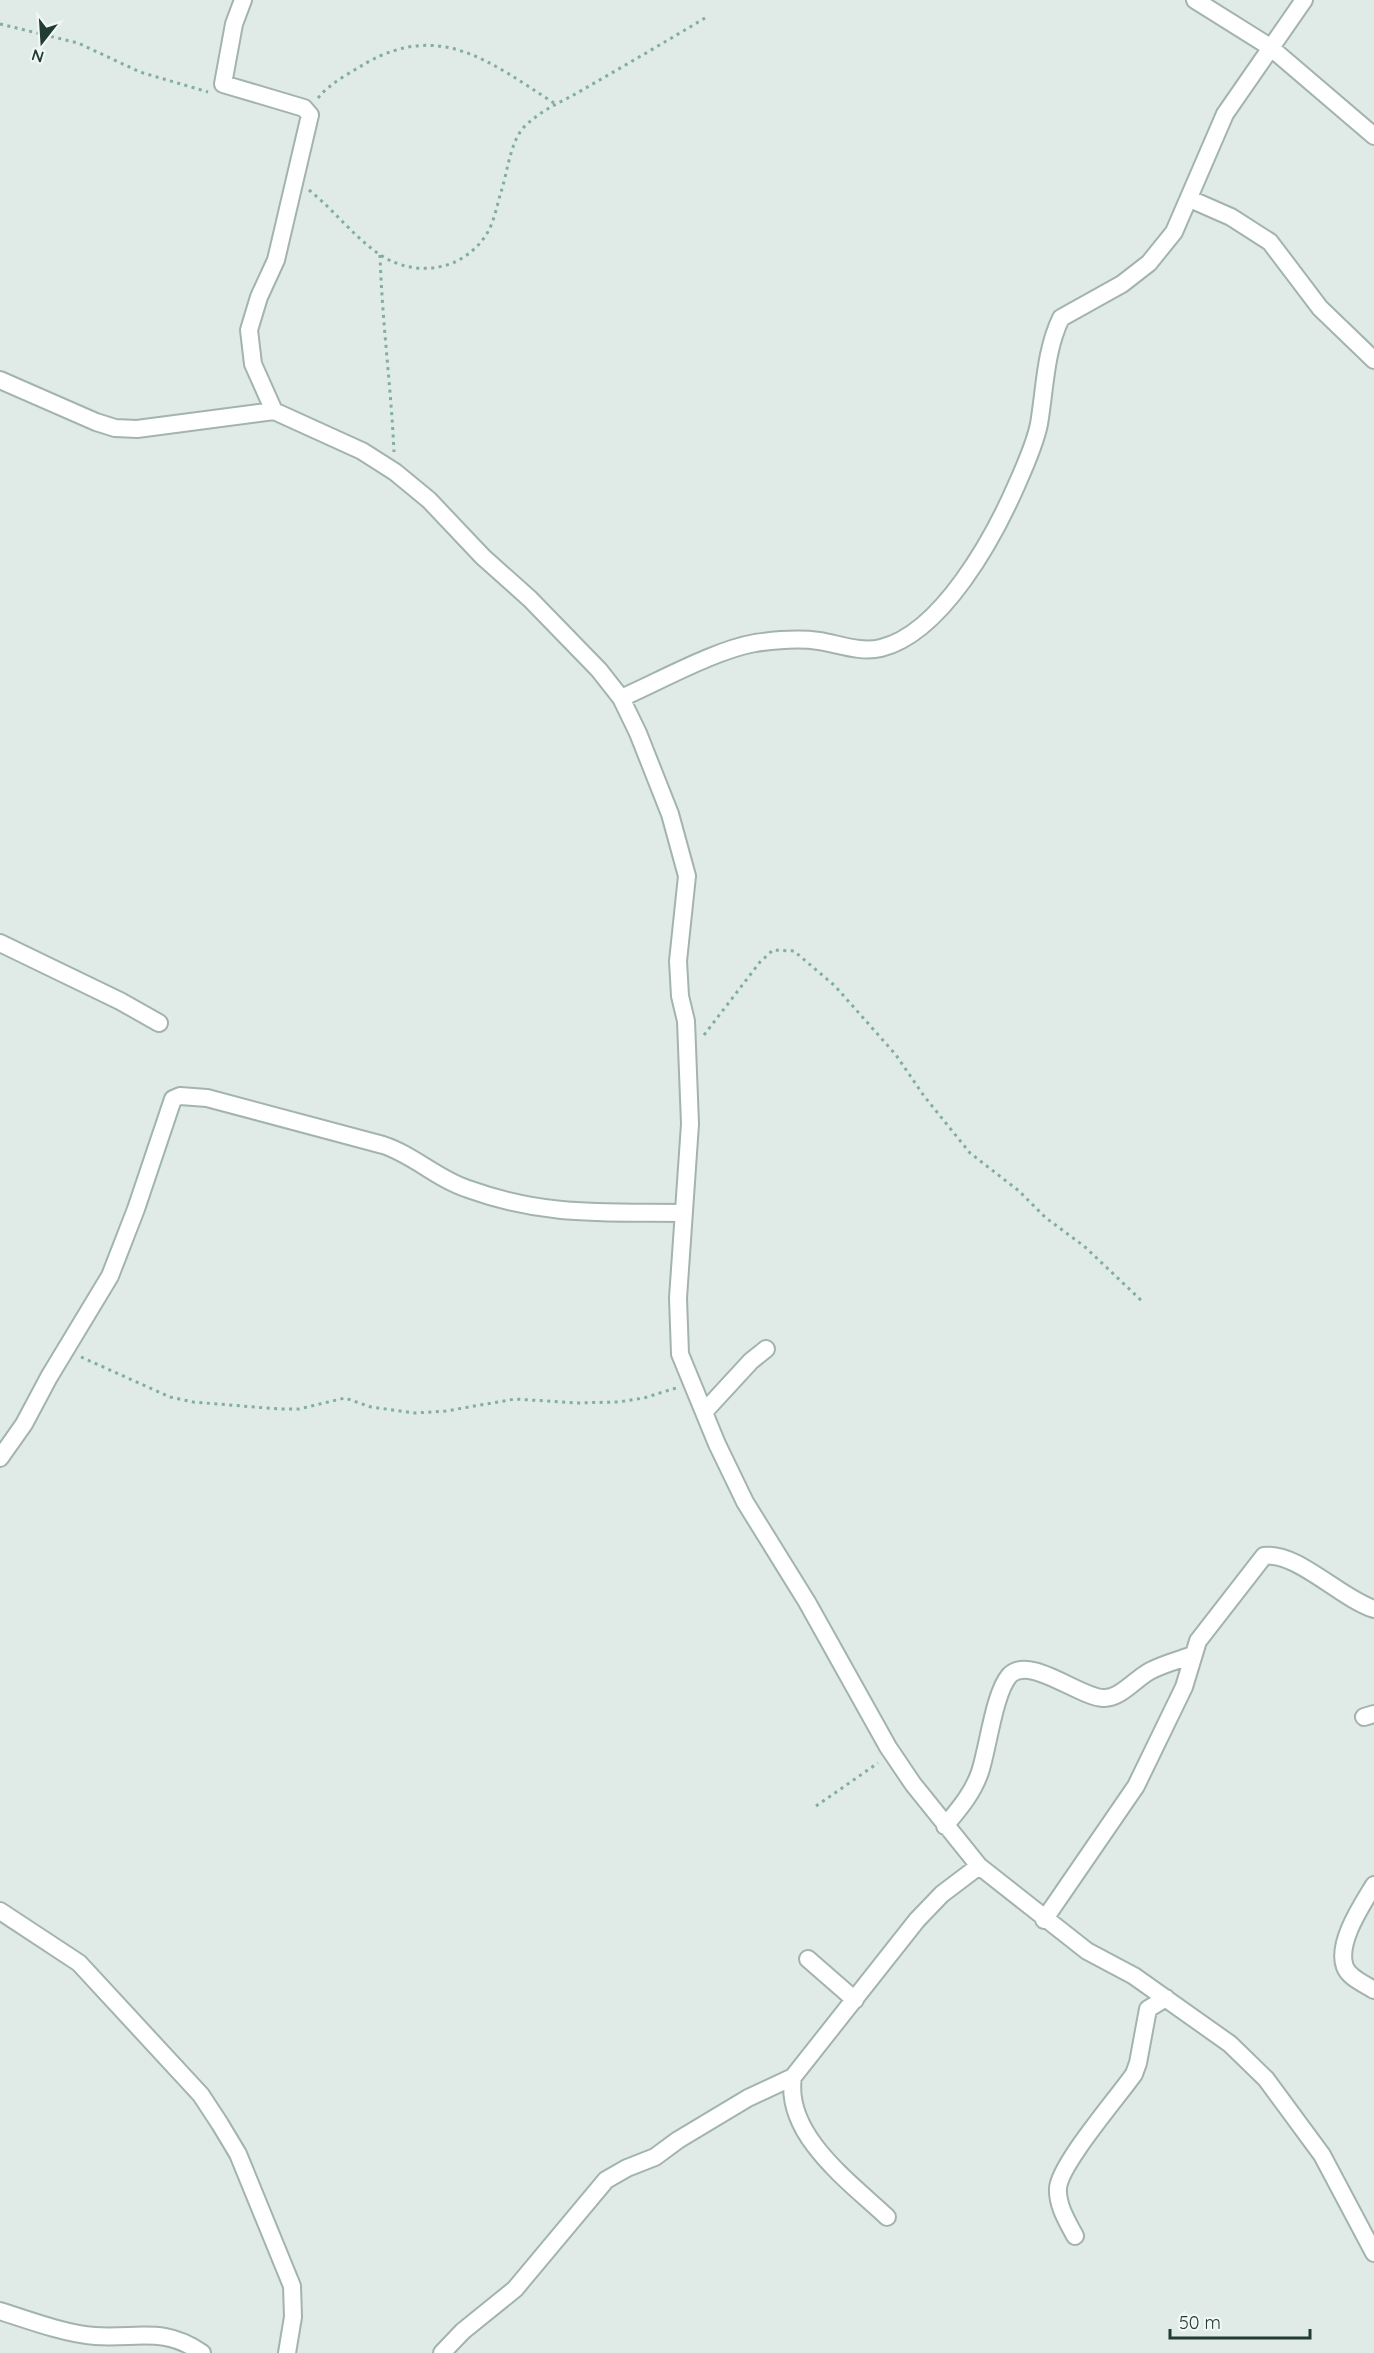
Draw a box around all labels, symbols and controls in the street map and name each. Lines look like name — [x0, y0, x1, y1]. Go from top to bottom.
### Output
north arrow — [12, 12, 72, 72]
text: N — [29, 45, 46, 68]
scale bar — [1170, 2302, 1310, 2340]
text: 50 m — [1179, 2311, 1221, 2334]

